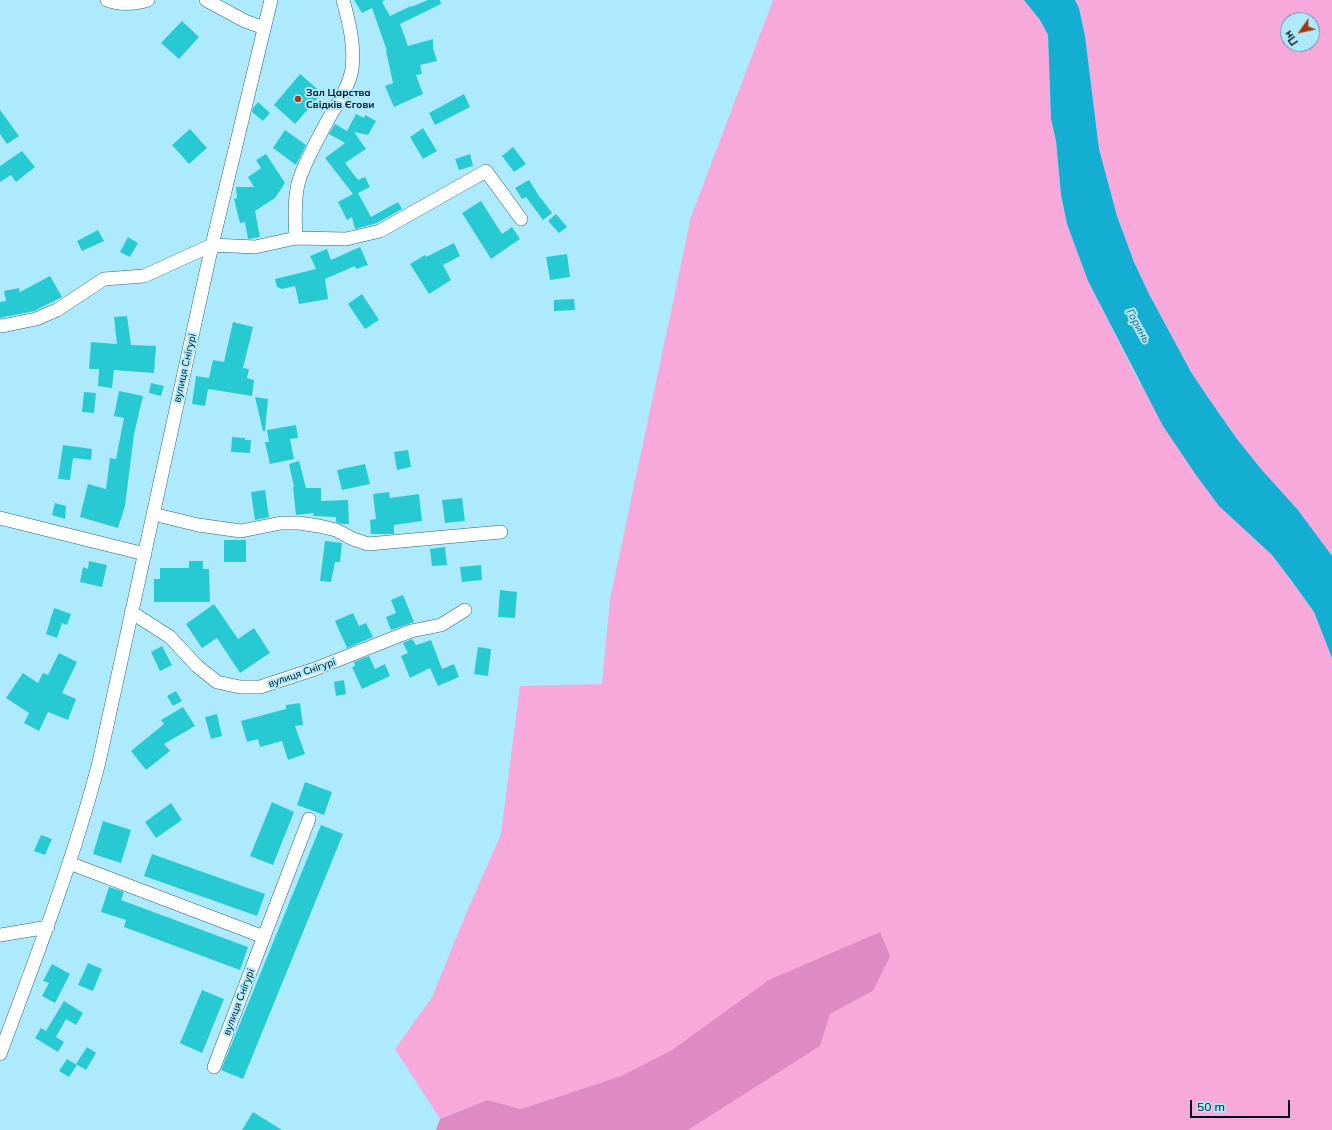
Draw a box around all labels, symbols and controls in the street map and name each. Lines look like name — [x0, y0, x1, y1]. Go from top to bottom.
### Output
north arrow — [1280, 12, 1320, 52]
text: Пн — [1281, 28, 1301, 48]
place label: Зал Царства Свідків Єгови — [306, 87, 374, 110]
marker: Зал Царства Свідків Єгови — [293, 94, 303, 104]
water label: Горинь — [1123, 307, 1153, 345]
street label: вулиця Снігурі — [171, 332, 199, 404]
street label: вулиця Снігурі — [267, 656, 337, 690]
street label: вулиця Снігурі — [221, 967, 257, 1037]
scale bar — [1192, 1092, 1292, 1118]
text: 50 m — [1197, 1099, 1225, 1114]

